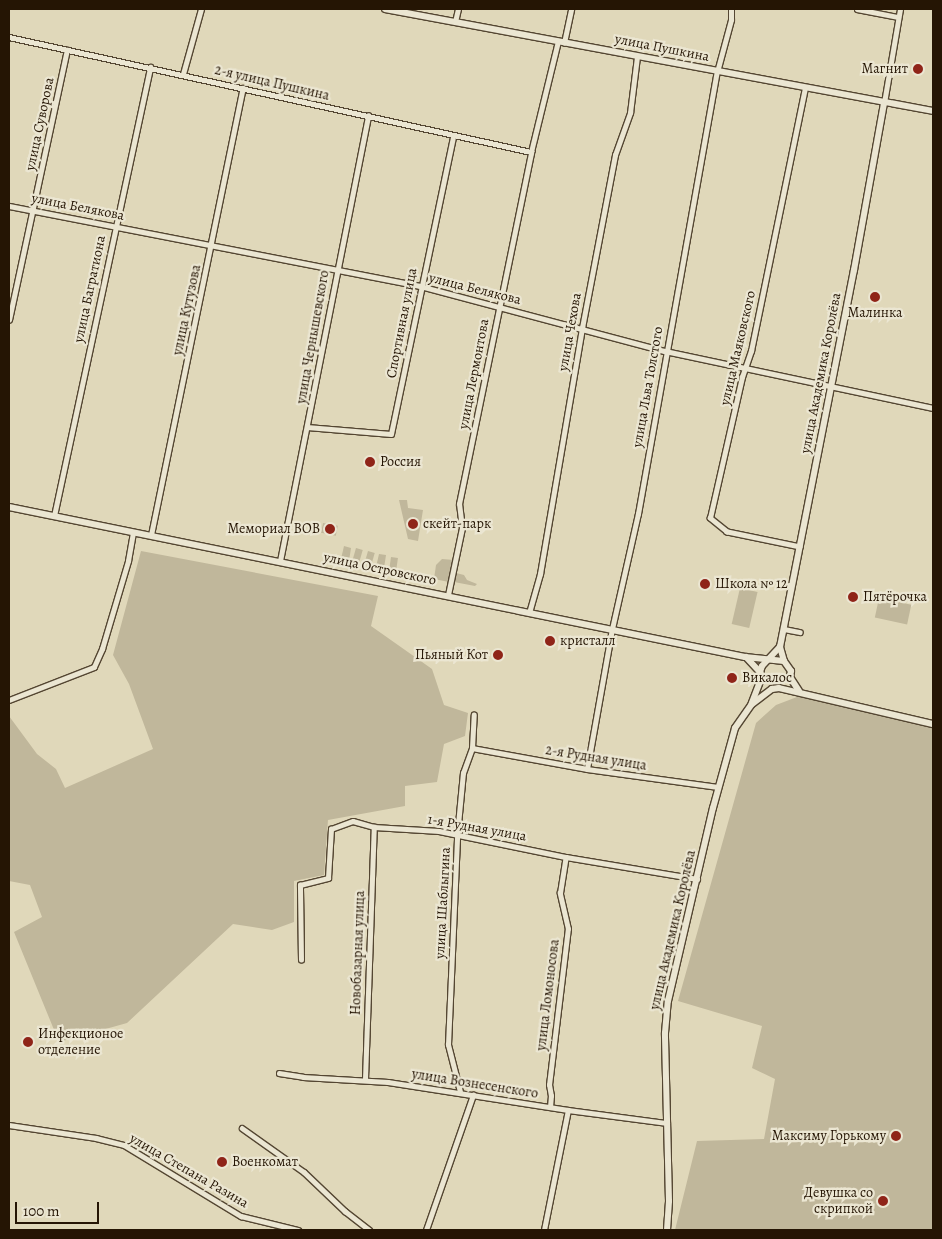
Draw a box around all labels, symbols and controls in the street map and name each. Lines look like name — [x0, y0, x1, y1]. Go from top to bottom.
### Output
street label: улица Пушкина — [613, 31, 711, 65]
place label: Магнит — [861, 61, 908, 77]
street label: 2-я улица Пушкина — [213, 62, 331, 104]
marker: Магнит — [912, 63, 924, 75]
street label: улица Суворова — [22, 76, 58, 172]
street label: улица Белякова — [30, 190, 126, 224]
street label: улица Багратиона — [70, 234, 110, 344]
street label: улица Кутузова — [169, 263, 205, 357]
street label: Спортивная улица — [383, 267, 421, 379]
street label: улица Чернышевского — [293, 269, 333, 405]
street label: улица Белякова — [427, 269, 523, 309]
street label: улица Маяковского — [717, 289, 759, 407]
street label: улица Чехова — [555, 291, 585, 373]
street label: улица Академика Королёва — [797, 291, 845, 455]
marker: Малинка — [869, 291, 881, 303]
place label: Малинка — [848, 305, 902, 321]
street label: улица Лермонтова — [455, 317, 493, 431]
street label: улица Льва Толстого — [629, 325, 667, 449]
place label: Россия — [380, 454, 421, 470]
marker: Россия — [364, 456, 376, 468]
place label: скейт-парк — [423, 516, 491, 532]
marker: скейт-парк — [407, 518, 419, 530]
place label: Мемориал ВОВ — [227, 521, 320, 537]
marker: Мемориал ВОВ — [324, 523, 336, 535]
street label: улица Островского — [322, 549, 438, 589]
place label: Школа № 12 — [715, 576, 788, 592]
marker: Школа № 12 — [699, 578, 711, 590]
place label: Пятёрочка — [863, 589, 927, 605]
marker: Пятёрочка — [847, 591, 859, 603]
place label: кристалл — [560, 633, 615, 649]
marker: кристалл — [544, 635, 556, 647]
place label: Пьяный Кот — [415, 647, 488, 663]
marker: Пьяный Кот — [492, 649, 504, 661]
place label: Викалос — [742, 670, 792, 686]
marker: Викалос — [726, 672, 738, 684]
street label: 2-я Рудная улица — [544, 742, 648, 774]
street label: 1-я Рудная улица — [426, 811, 528, 845]
street label: улица Шаблыгина — [432, 847, 454, 959]
street label: улица Академика Королёва — [646, 849, 700, 1011]
street label: Новобазарная улица — [347, 890, 369, 1016]
street label: улица Ломоносова — [533, 938, 563, 1052]
place label: Инфекционое отделение — [38, 1026, 123, 1058]
marker: Инфекционое отделение — [22, 1036, 34, 1048]
street label: улица Вознесенского — [411, 1066, 539, 1102]
place label: Максиму Горькому — [772, 1128, 886, 1144]
street label: улица Степана Разина — [127, 1130, 251, 1212]
marker: Максиму Горькому — [890, 1130, 902, 1142]
place label: Военкомат — [232, 1154, 298, 1170]
marker: Военкомат — [216, 1156, 228, 1168]
place label: Девушка со скрипкой — [804, 1185, 873, 1218]
scale bar — [18, 1192, 101, 1224]
marker: Девушка со скрипкой — [877, 1195, 889, 1207]
text: 100 m — [23, 1201, 60, 1221]

